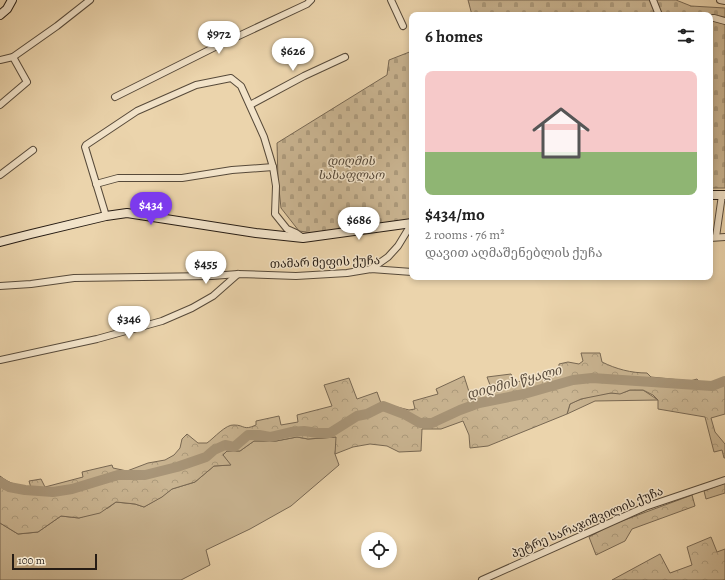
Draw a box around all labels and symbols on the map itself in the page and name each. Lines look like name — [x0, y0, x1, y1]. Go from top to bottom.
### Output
pin: $972 — [195, 21, 243, 55]
pin: $626 — [269, 38, 317, 72]
park label: დიღმის სასაფლაო — [318, 153, 385, 183]
pin: $434 — [127, 192, 175, 226]
pin: $686 — [335, 207, 383, 241]
pin: $455 — [182, 251, 230, 285]
street label: თამარ მეფის ქუჩა — [270, 252, 380, 272]
pin: $346 — [105, 306, 153, 340]
water label: დიღმის წყალი — [465, 361, 564, 403]
street label: პეტრე სარაჯიშვილის ქუჩა — [508, 483, 666, 561]
scale bar — [12, 552, 97, 571]

